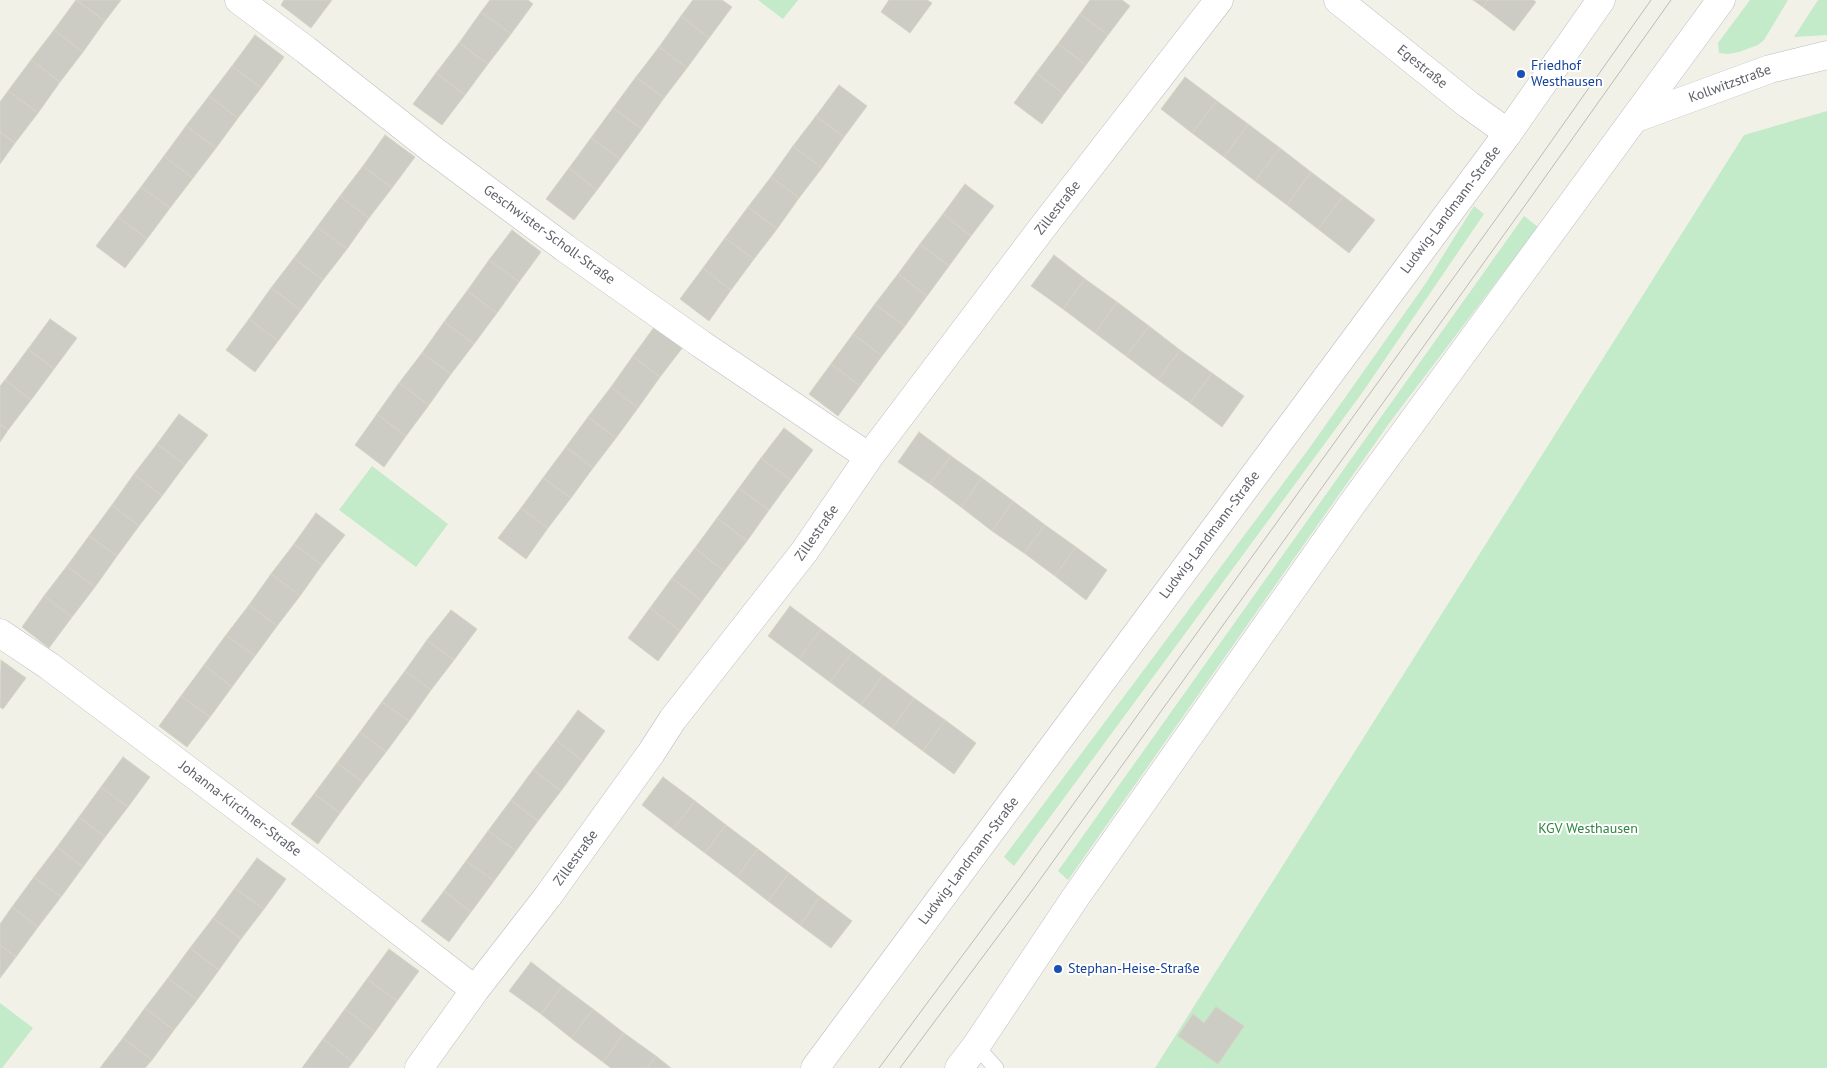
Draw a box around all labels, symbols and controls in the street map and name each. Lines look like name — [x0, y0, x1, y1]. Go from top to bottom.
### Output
street label: Egestraße — [1393, 42, 1451, 92]
place label: Friedhof Westhausen — [1531, 58, 1603, 90]
street label: Kollwitzstraße — [1687, 61, 1773, 107]
marker: Friedhof Westhausen — [1515, 68, 1527, 80]
street label: Ludwig-Landmann-Straße — [1397, 143, 1505, 277]
street label: Zillestraße — [1032, 177, 1084, 239]
street label: Geschwister-Scholl-Straße — [480, 182, 618, 288]
street label: Ludwig-Landmann-Straße — [1156, 468, 1264, 602]
street label: Zillestraße — [792, 502, 842, 564]
street label: Johanna-Kirchner-Straße — [176, 758, 304, 860]
street label: Ludwig-Landmann-Straße — [915, 794, 1023, 928]
park label: KGV Westhausen — [1538, 821, 1638, 837]
street label: Zillestraße — [550, 827, 602, 889]
place label: Stephan-Heise-Straße — [1068, 961, 1200, 977]
marker: Stephan-Heise-Straße — [1052, 963, 1064, 975]

